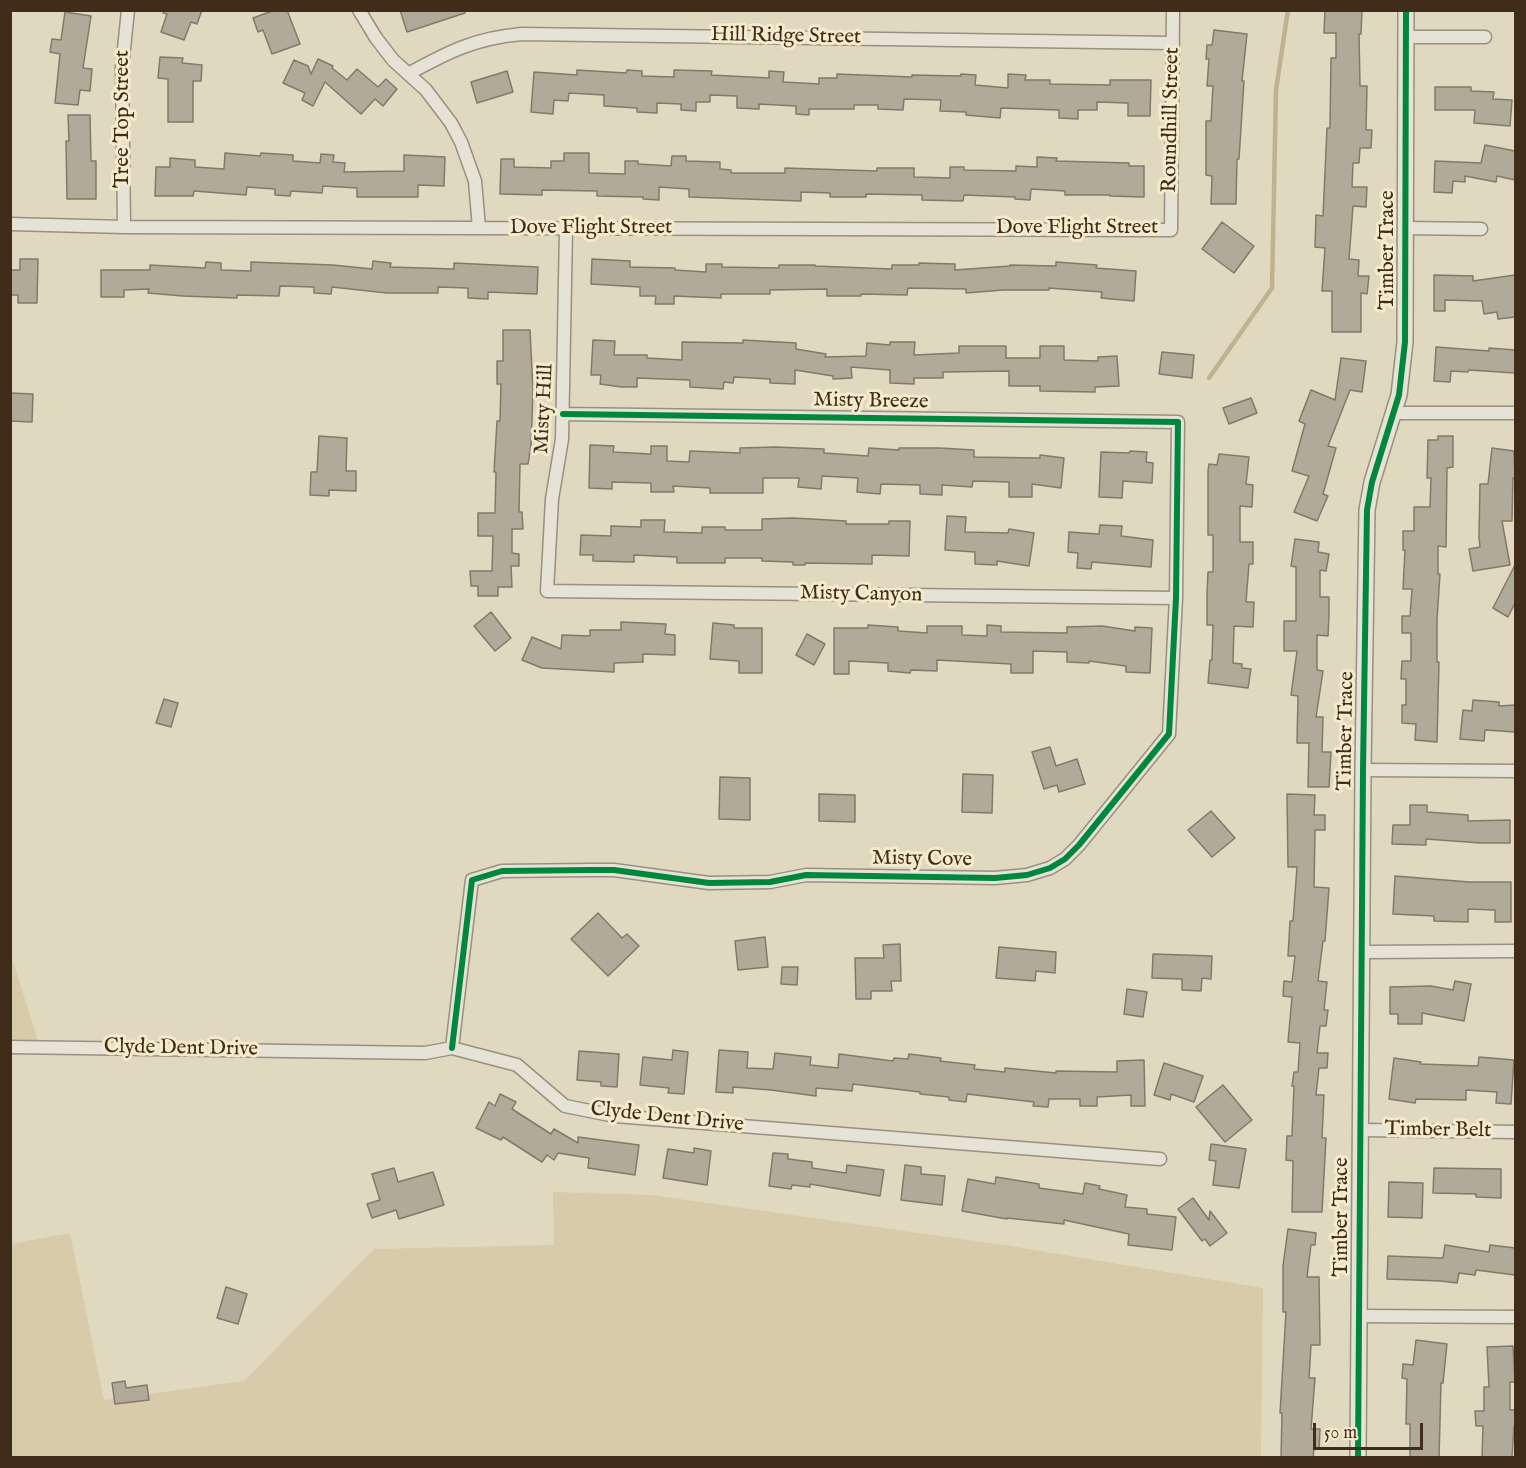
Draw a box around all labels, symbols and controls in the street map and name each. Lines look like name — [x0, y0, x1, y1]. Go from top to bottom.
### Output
street label: Hill Ridge Street — [711, 23, 861, 51]
street label: Roundhill Street — [1158, 47, 1186, 193]
street label: Tree Top Street — [111, 50, 137, 188]
street label: Timber Trace — [1376, 190, 1402, 310]
street label: Dove Flight Street — [510, 216, 672, 242]
street label: Dove Flight Street — [996, 216, 1158, 242]
street label: Misty Hill — [530, 363, 560, 455]
street label: Misty Breeze — [813, 388, 929, 416]
street label: Misty Canyon — [800, 581, 922, 609]
street label: Timber Trace — [1333, 671, 1361, 791]
street label: Misty Cove — [872, 847, 972, 873]
street label: Clyde Dent Drive — [104, 1035, 258, 1063]
street label: Clyde Dent Drive — [589, 1097, 745, 1139]
street label: Timber Belt — [1384, 1117, 1492, 1145]
street label: Timber Trace — [1330, 1157, 1356, 1277]
scale bar — [1316, 1411, 1426, 1449]
text: 50 m — [1324, 1422, 1357, 1445]

